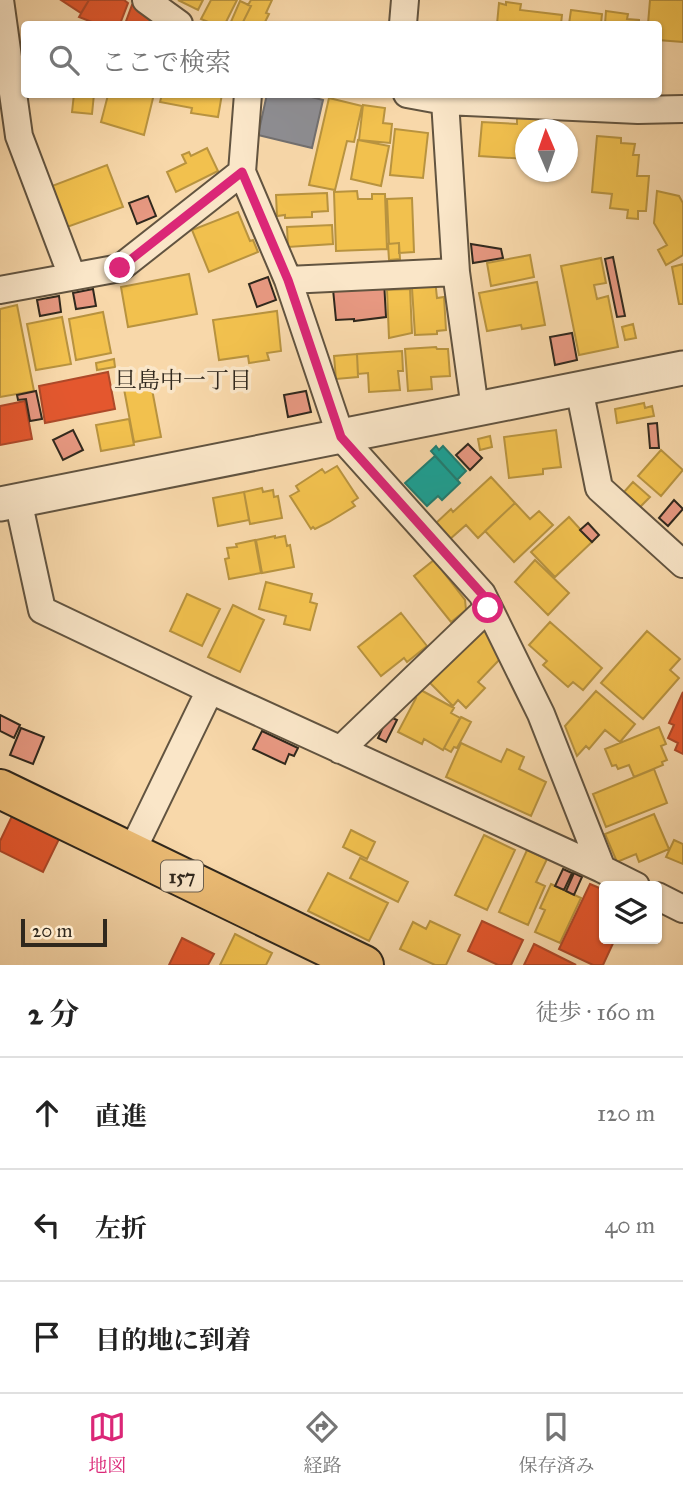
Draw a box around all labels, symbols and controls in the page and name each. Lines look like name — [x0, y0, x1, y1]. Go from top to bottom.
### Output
search box — [21, 21, 662, 98]
icon: search — [45, 41, 83, 79]
text: ここで検索 — [101, 46, 231, 78]
north arrow — [515, 119, 578, 182]
route end — [104, 252, 135, 283]
district label: 旦島中一丁目 — [114, 366, 252, 394]
route start — [472, 592, 503, 623]
road number: 157 — [161, 860, 203, 891]
map controls — [599, 881, 662, 944]
button: layers — [599, 881, 662, 944]
scale bar — [21, 916, 107, 948]
text: 20 m — [32, 919, 73, 942]
text: 2 分 — [28, 996, 79, 1032]
text: 徒歩 · 160 m — [536, 998, 655, 1026]
icon: ahead — [28, 1094, 66, 1132]
text: 120 m — [597, 1099, 655, 1127]
text: 直進 — [95, 1100, 147, 1132]
icon: left — [28, 1206, 66, 1244]
text: 40 m — [605, 1211, 655, 1239]
text: 左折 — [95, 1212, 147, 1244]
icon: arrive — [28, 1318, 66, 1356]
text: 目的地に到着 — [95, 1324, 251, 1356]
tab: 地図 — [88, 1408, 127, 1477]
tab: 経路 — [303, 1408, 342, 1477]
tab: 保存済み — [518, 1408, 595, 1477]

